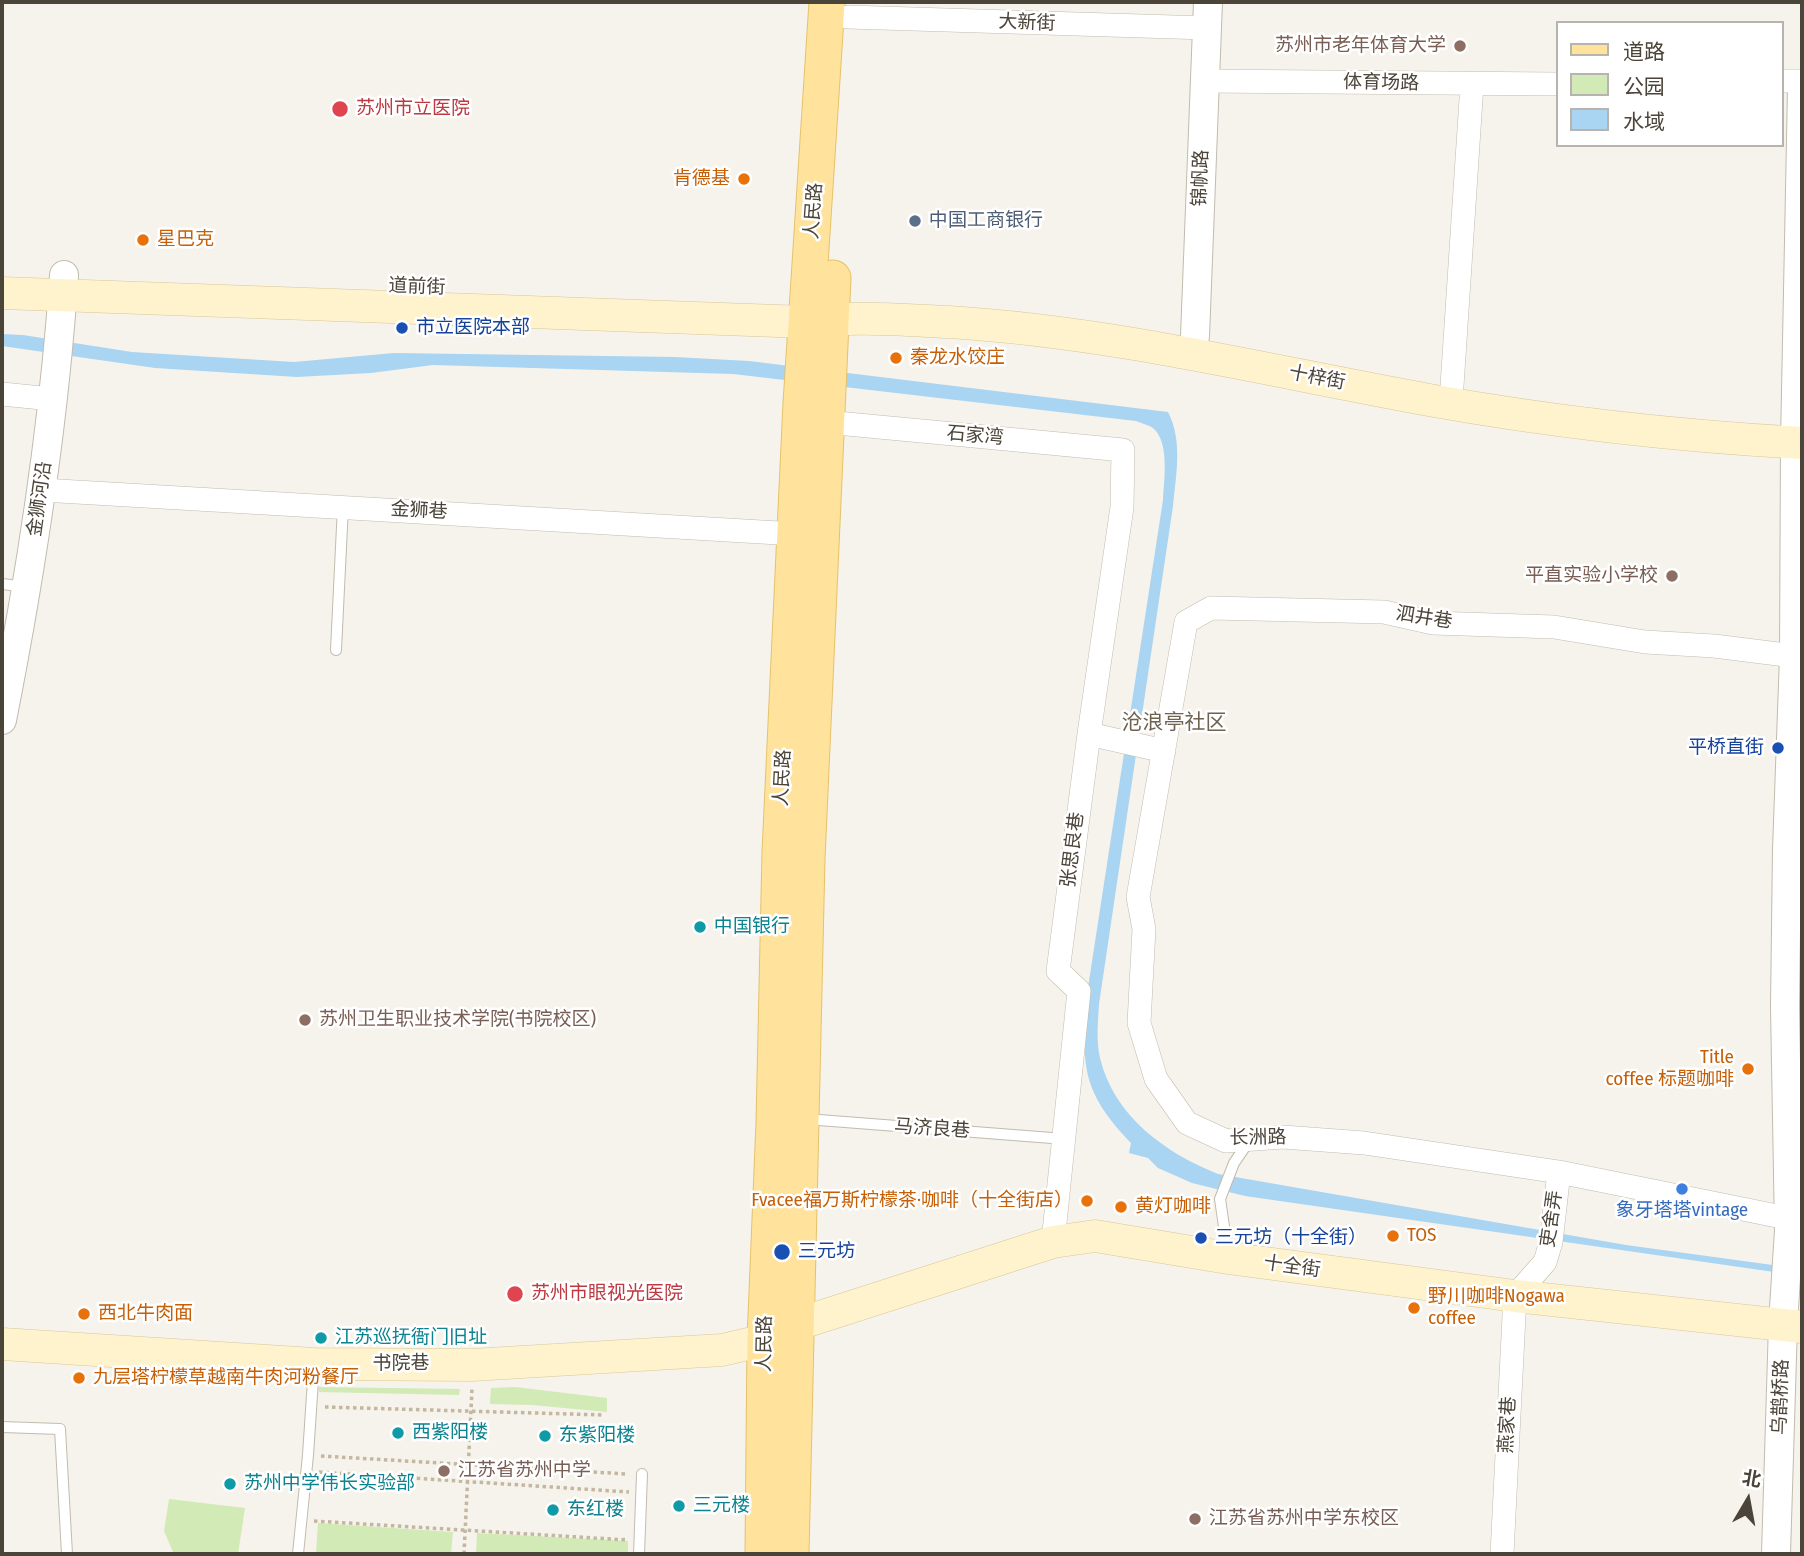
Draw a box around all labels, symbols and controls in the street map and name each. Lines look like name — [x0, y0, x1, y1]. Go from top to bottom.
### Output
street label: 大新街 — [998, 11, 1056, 35]
legend — [1556, 21, 1783, 147]
place label: 苏州市老年体育大学 — [1275, 35, 1446, 57]
marker: 苏州市老年体育大学 — [1452, 38, 1468, 54]
text: 道路 — [1623, 39, 1665, 65]
street label: 体育场路 — [1343, 71, 1419, 95]
text: 公园 — [1623, 74, 1665, 100]
place label: 苏州市立医院 — [356, 98, 470, 120]
marker: 苏州市立医院 — [330, 99, 350, 119]
text: 水域 — [1623, 109, 1665, 135]
street label: 锦帆路 — [1189, 149, 1213, 207]
place label: 肯德基 — [673, 168, 730, 190]
marker: 肯德基 — [736, 171, 752, 187]
street label: 人民路 — [801, 182, 827, 240]
place label: 中国工商银行 — [929, 210, 1043, 232]
marker: 中国工商银行 — [907, 213, 923, 229]
place label: 星巴克 — [157, 229, 214, 251]
marker: 星巴克 — [135, 232, 151, 248]
street label: 道前街 — [388, 275, 446, 299]
place label: 市立医院本部 — [416, 317, 530, 339]
marker: 市立医院本部 — [394, 320, 410, 336]
place label: 秦龙水饺庄 — [910, 347, 1005, 369]
marker: 秦龙水饺庄 — [888, 350, 904, 366]
street label: 十梓街 — [1287, 361, 1347, 395]
street label: 石家湾 — [946, 422, 1004, 450]
street label: 金狮河沿 — [23, 460, 57, 538]
street label: 金狮巷 — [390, 498, 448, 524]
place label: 平直实验小学校 — [1525, 565, 1658, 587]
marker: 平直实验小学校 — [1664, 568, 1680, 584]
street label: 泗井巷 — [1394, 602, 1454, 634]
district label: 沧浪亭社区 — [1122, 710, 1226, 736]
place label: 平桥直街 — [1688, 737, 1764, 759]
marker: 平桥直街 — [1770, 740, 1786, 756]
street label: 人民路 — [770, 749, 796, 807]
street label: 张思良巷 — [1057, 811, 1089, 889]
place label: 中国银行 — [714, 916, 790, 938]
marker: 中国银行 — [692, 919, 708, 935]
place label: 苏州卫生职业技术学院(书院校区) — [319, 1009, 596, 1031]
marker: 苏州卫生职业技术学院(书院校区) — [297, 1012, 313, 1028]
place label: Title coffee 标题咖啡 — [1606, 1047, 1734, 1091]
marker: Title coffee 标题咖啡 — [1740, 1061, 1756, 1077]
street label: 马济良巷 — [893, 1115, 971, 1143]
street label: 长洲路 — [1229, 1126, 1287, 1150]
marker: 象牙塔塔vintage — [1674, 1181, 1690, 1197]
street label: 吏舍弄 — [1537, 1189, 1567, 1249]
place label: Fvacee福万斯柠檬茶·咖啡（十全街店） — [751, 1190, 1073, 1212]
marker: Fvacee福万斯柠檬茶·咖啡（十全街店） — [1079, 1193, 1095, 1209]
place label: 黄灯咖啡 — [1135, 1196, 1211, 1218]
marker: 黄灯咖啡 — [1113, 1199, 1129, 1215]
place label: 象牙塔塔vintage — [1616, 1200, 1748, 1222]
place label: TOS — [1407, 1225, 1436, 1247]
place label: 三元坊（十全街） — [1215, 1227, 1367, 1249]
marker: TOS — [1385, 1228, 1401, 1244]
marker: 三元坊（十全街） — [1193, 1230, 1209, 1246]
place label: 三元坊 — [798, 1241, 855, 1263]
marker: 三元坊 — [772, 1242, 792, 1262]
street label: 十全街 — [1262, 1252, 1322, 1282]
place label: 苏州市眼视光医院 — [531, 1283, 683, 1305]
marker: 苏州市眼视光医院 — [505, 1284, 525, 1304]
place label: 野川咖啡Nogawa coffee — [1428, 1286, 1565, 1330]
marker: 野川咖啡Nogawa coffee — [1406, 1300, 1422, 1316]
place label: 西北牛肉面 — [98, 1303, 193, 1325]
marker: 西北牛肉面 — [76, 1306, 92, 1322]
street label: 人民路 — [753, 1315, 777, 1373]
place label: 江苏巡抚衙门旧址 — [335, 1327, 487, 1349]
marker: 江苏巡抚衙门旧址 — [313, 1330, 329, 1346]
street label: 书院巷 — [373, 1353, 429, 1375]
street label: 乌鹊桥路 — [1768, 1359, 1794, 1435]
place label: 九层塔柠檬草越南牛肉河粉餐厅 — [93, 1367, 359, 1389]
marker: 九层塔柠檬草越南牛肉河粉餐厅 — [71, 1370, 87, 1386]
street label: 燕家巷 — [1495, 1396, 1521, 1454]
place label: 西紫阳楼 — [412, 1422, 488, 1444]
marker: 西紫阳楼 — [390, 1425, 406, 1441]
place label: 东紫阳楼 — [559, 1425, 635, 1447]
marker: 东紫阳楼 — [537, 1428, 553, 1444]
place label: 江苏省苏州中学 — [458, 1460, 591, 1482]
marker: 江苏省苏州中学 — [436, 1463, 452, 1479]
north arrow — [1713, 1465, 1783, 1535]
text: 北 — [1740, 1466, 1763, 1492]
place label: 苏州中学伟长实验部 — [244, 1473, 415, 1495]
marker: 苏州中学伟长实验部 — [222, 1476, 238, 1492]
place label: 三元楼 — [693, 1495, 750, 1517]
marker: 三元楼 — [671, 1498, 687, 1514]
place label: 东红楼 — [567, 1499, 624, 1521]
marker: 东红楼 — [545, 1502, 561, 1518]
place label: 江苏省苏州中学东校区 — [1209, 1508, 1399, 1530]
marker: 江苏省苏州中学东校区 — [1187, 1511, 1203, 1527]

